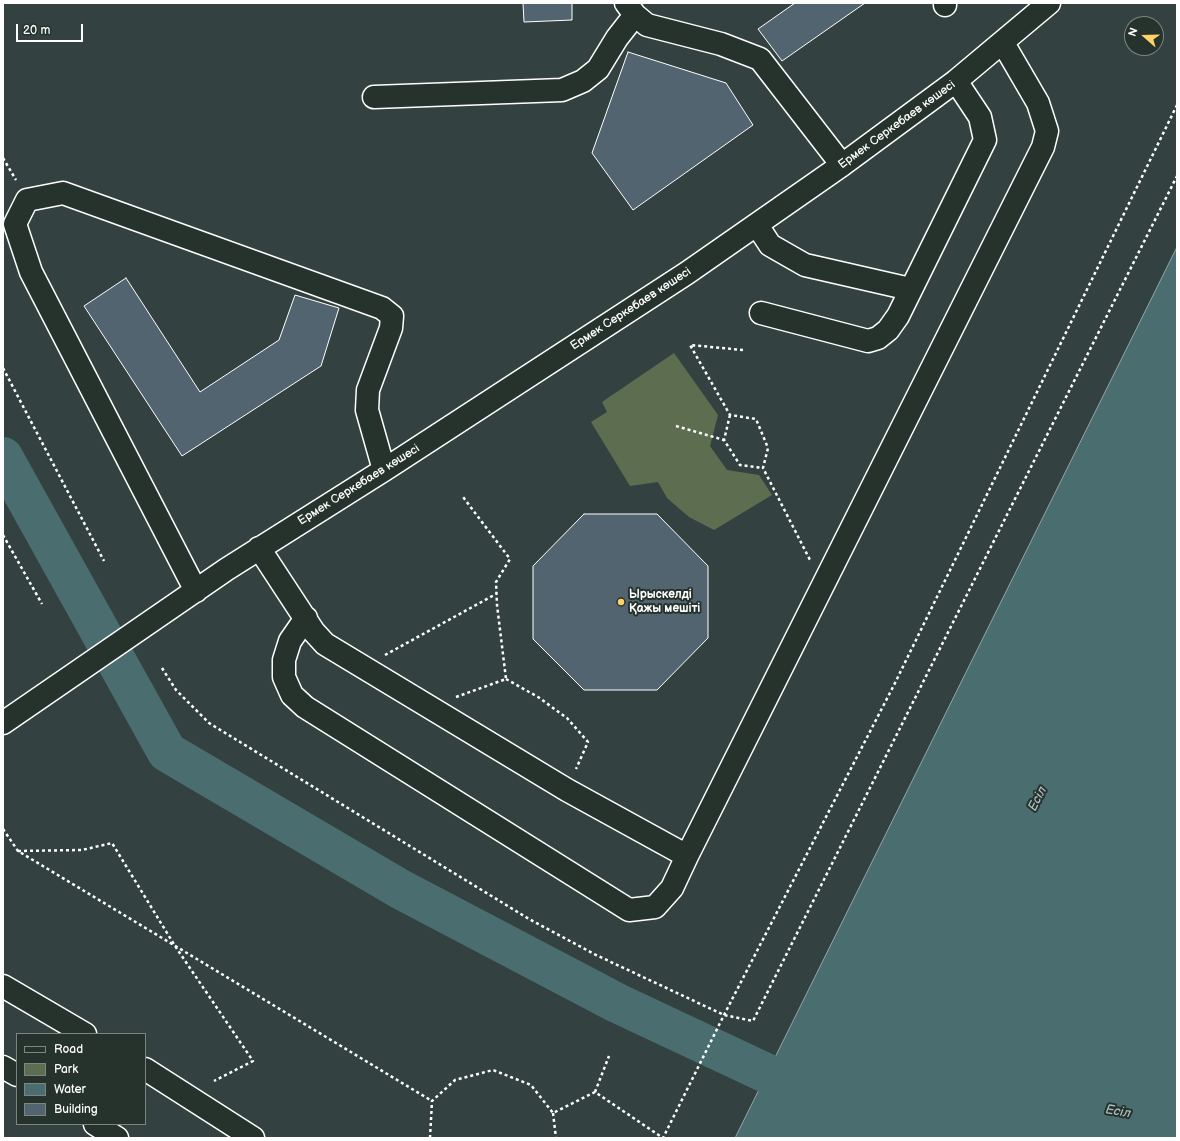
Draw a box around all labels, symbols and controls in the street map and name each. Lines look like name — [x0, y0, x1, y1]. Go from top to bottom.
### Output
scale bar — [18, 16, 85, 42]
north arrow — [1124, 16, 1164, 56]
text: 20 m — [23, 23, 50, 38]
text: N — [1126, 26, 1141, 38]
street label: Ермек Серкебаев көшесі — [836, 78, 958, 172]
street label: Ермек Серкебаев көшесі — [568, 265, 694, 353]
street label: Ермек Серкебаев көшесі — [295, 442, 423, 528]
place label: Ырыскелді Қажы мешіті — [629, 588, 700, 616]
marker: Ырыскелді Қажы мешіті — [616, 597, 626, 607]
water label: Есіл — [1025, 784, 1051, 814]
legend — [16, 1033, 146, 1125]
text: Road — [54, 1042, 83, 1057]
text: Park — [54, 1062, 78, 1077]
text: Water — [54, 1082, 86, 1097]
text: Building — [54, 1102, 98, 1117]
water label: Есіл — [1104, 1102, 1132, 1122]

